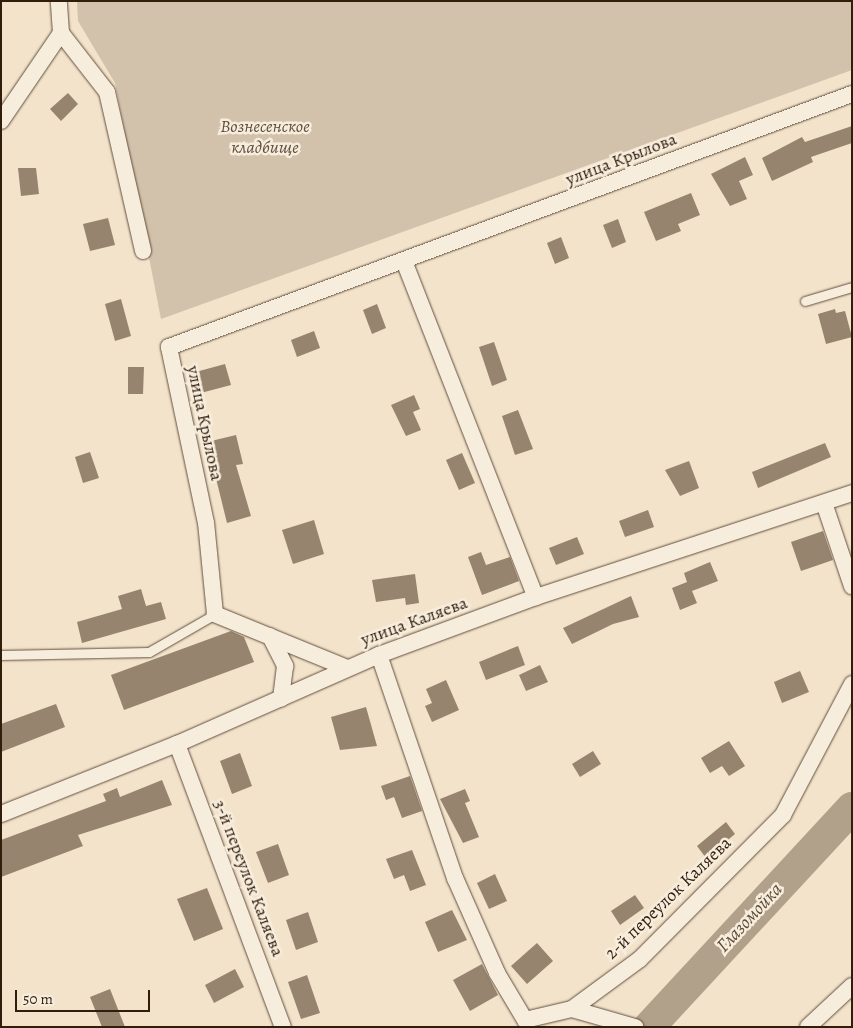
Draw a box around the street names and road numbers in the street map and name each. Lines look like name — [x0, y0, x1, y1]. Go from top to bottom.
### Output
street label: улица Крылова — [563, 128, 679, 190]
street label: улица Крылова — [182, 364, 228, 482]
street label: улица Каляева — [358, 592, 470, 650]
street label: 3-й переулок Каляева — [209, 797, 289, 959]
street label: 2-й переулок Каляева — [600, 832, 736, 964]

